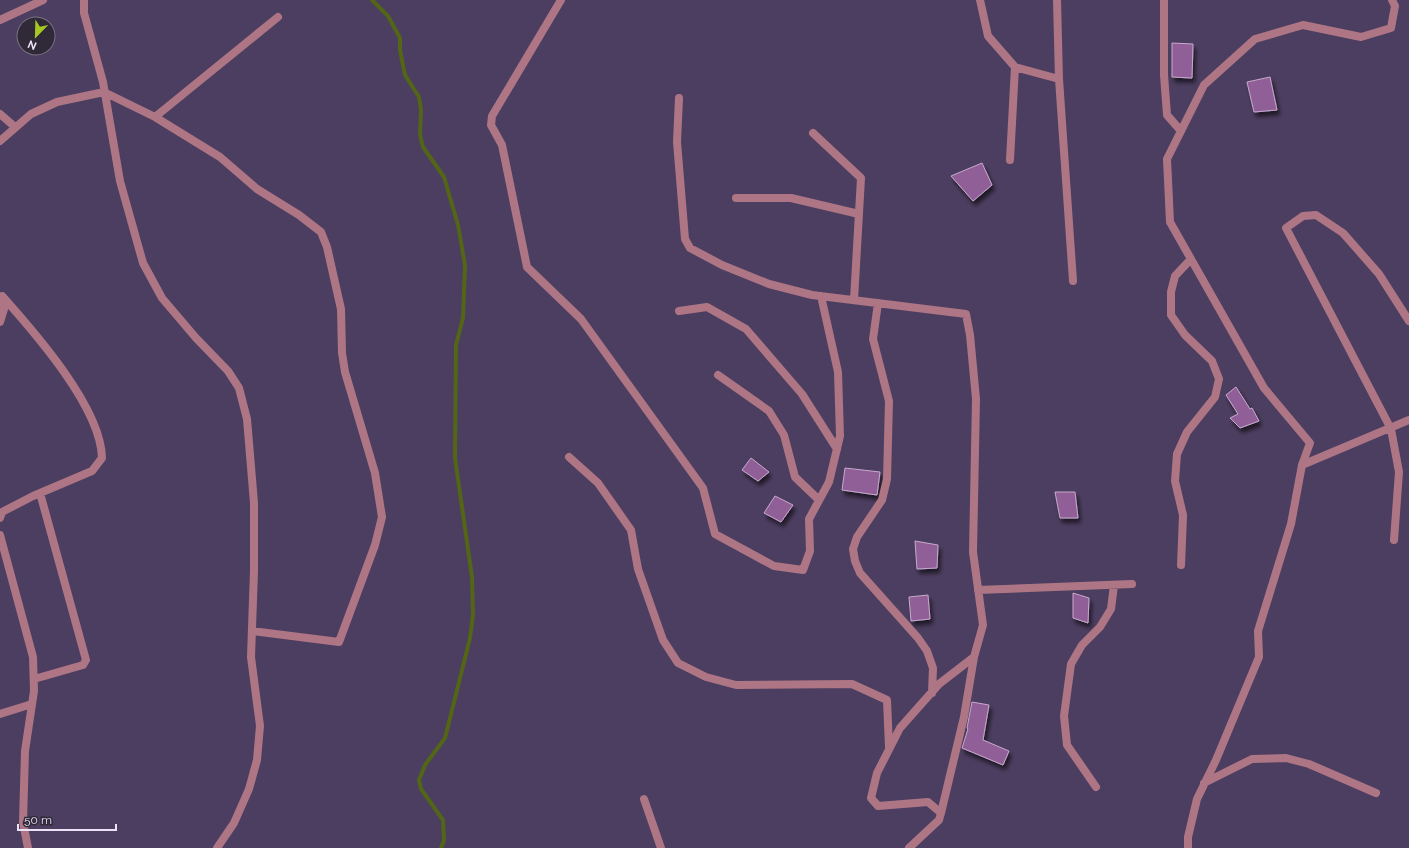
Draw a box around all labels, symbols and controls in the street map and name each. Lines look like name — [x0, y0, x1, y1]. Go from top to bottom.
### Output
north arrow — [16, 16, 56, 56]
text: N — [26, 37, 39, 52]
scale bar — [18, 806, 116, 832]
text: 50 m — [24, 813, 52, 827]

